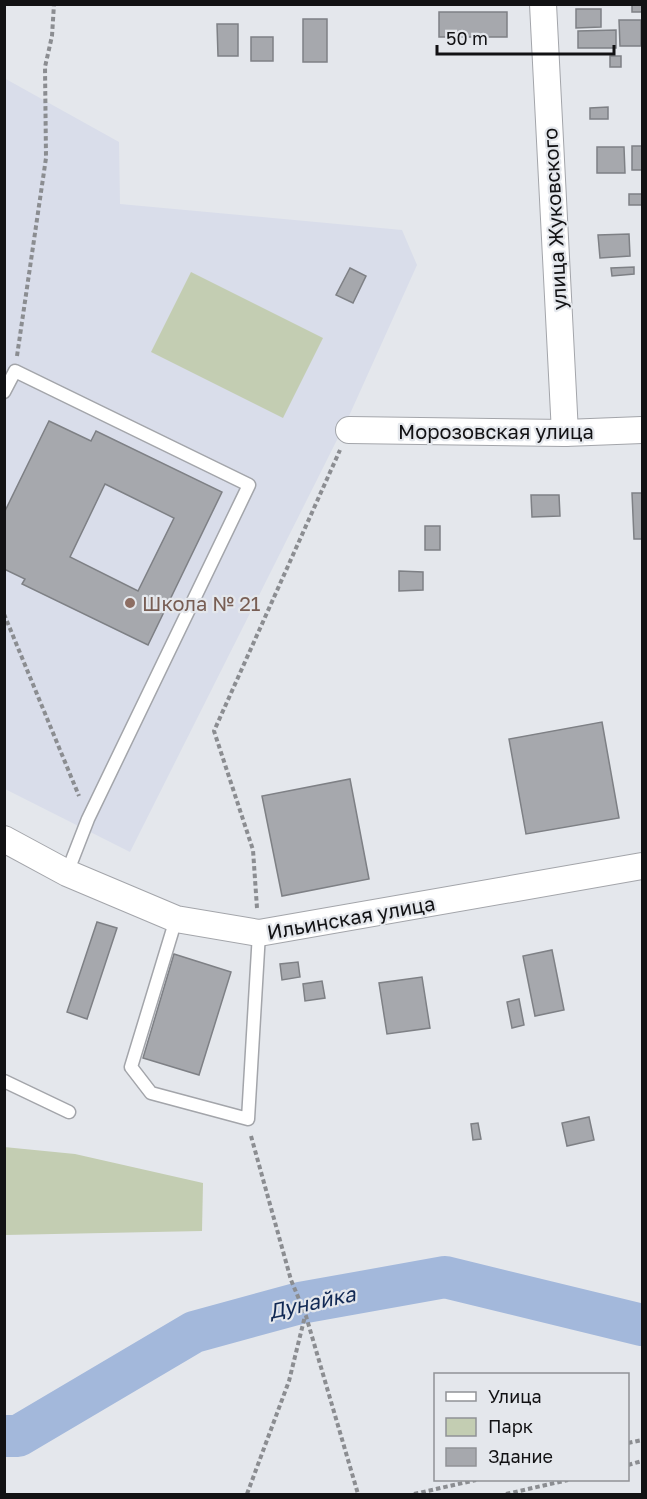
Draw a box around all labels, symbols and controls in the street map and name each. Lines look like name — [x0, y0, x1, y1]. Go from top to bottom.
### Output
scale bar — [437, 18, 614, 56]
text: 50 m — [446, 27, 488, 49]
street label: улица Жуковского — [537, 127, 571, 311]
street label: Морозовская улица — [398, 419, 594, 443]
place label: Школа № 21 — [142, 591, 261, 615]
marker: Школа № 21 — [123, 596, 137, 610]
street label: Ильинская улица — [265, 890, 437, 944]
water label: Дунайка — [265, 1280, 359, 1324]
legend — [434, 1373, 629, 1481]
text: Улица — [488, 1385, 542, 1407]
text: Парк — [488, 1415, 533, 1437]
text: Здание — [488, 1445, 553, 1467]

